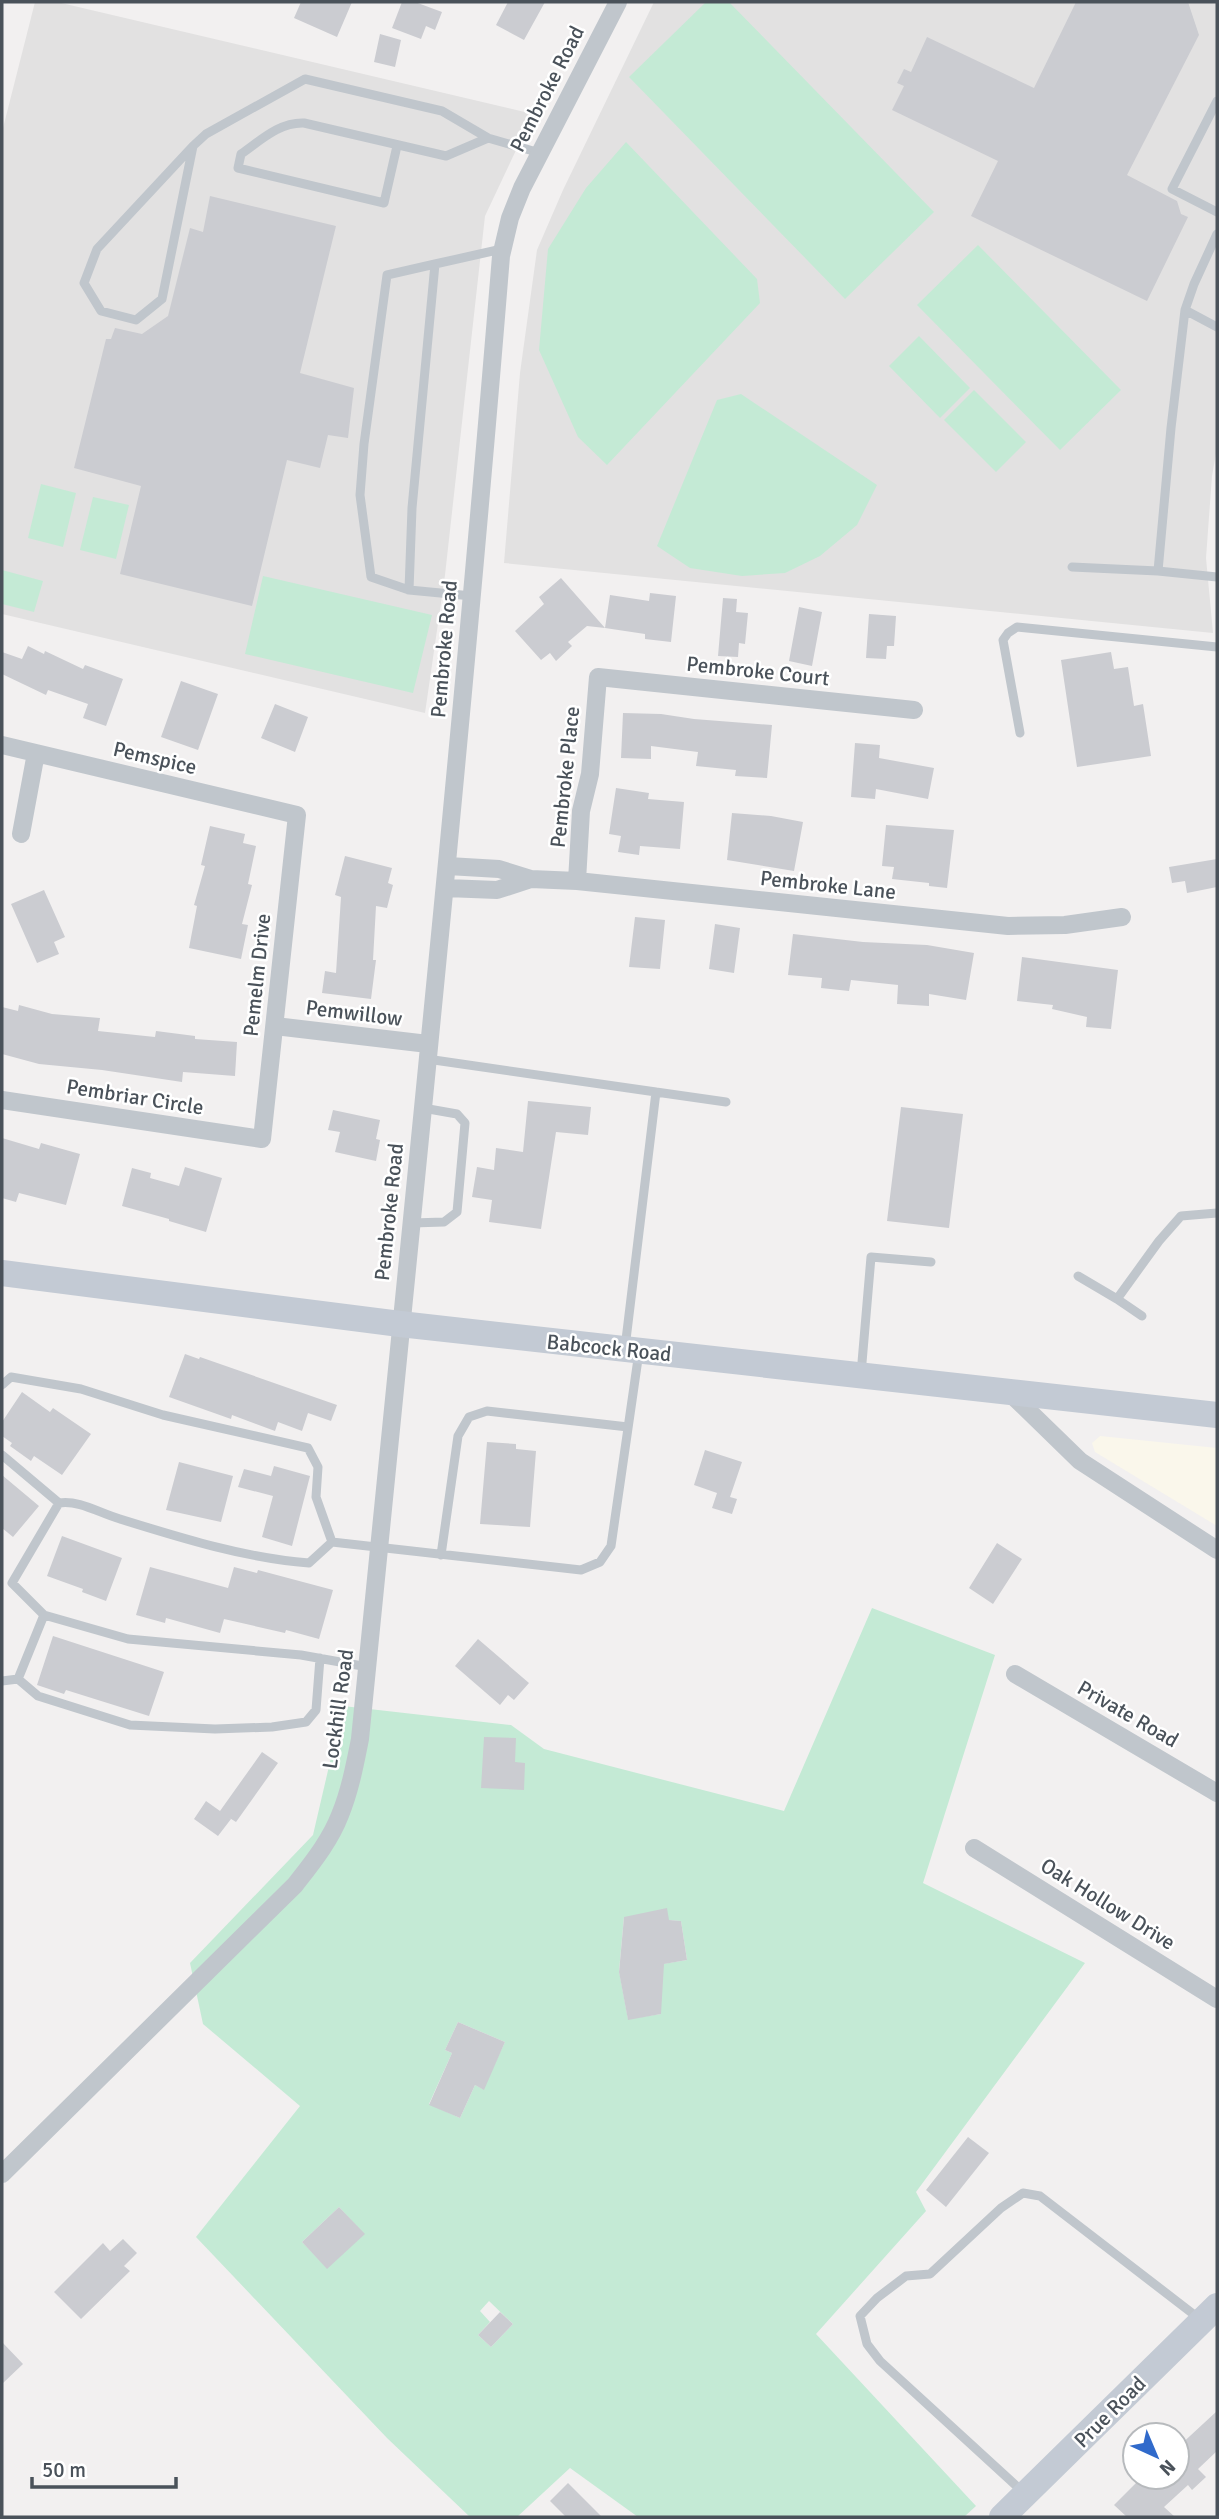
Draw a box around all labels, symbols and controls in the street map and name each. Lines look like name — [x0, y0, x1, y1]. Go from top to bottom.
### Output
street label: Pembroke Road — [504, 22, 590, 156]
street label: Pembroke Road — [425, 579, 463, 719]
street label: Pembroke Court — [685, 651, 831, 691]
street label: Pembroke Place — [545, 705, 585, 849]
street label: Pemspice — [111, 736, 199, 780]
street label: Pembroke Lane — [759, 865, 897, 905]
street label: Pemelm Drive — [238, 912, 276, 1038]
street label: Pemwillow — [304, 994, 404, 1032]
street label: Pembriar Circle — [65, 1073, 205, 1121]
street label: Pembroke Road — [369, 1142, 409, 1282]
street label: Babcock Road — [545, 1329, 673, 1367]
street label: Lockhill Road — [317, 1647, 359, 1771]
street label: Private Road — [1073, 1675, 1183, 1753]
street label: Oak Hollow Drive — [1036, 1852, 1180, 1956]
street label: Prue Road — [1069, 2371, 1151, 2453]
north arrow — [1121, 2421, 1191, 2491]
scale bar — [32, 2446, 175, 2490]
text: N — [1154, 2454, 1180, 2481]
text: 50 m — [42, 2457, 86, 2483]

